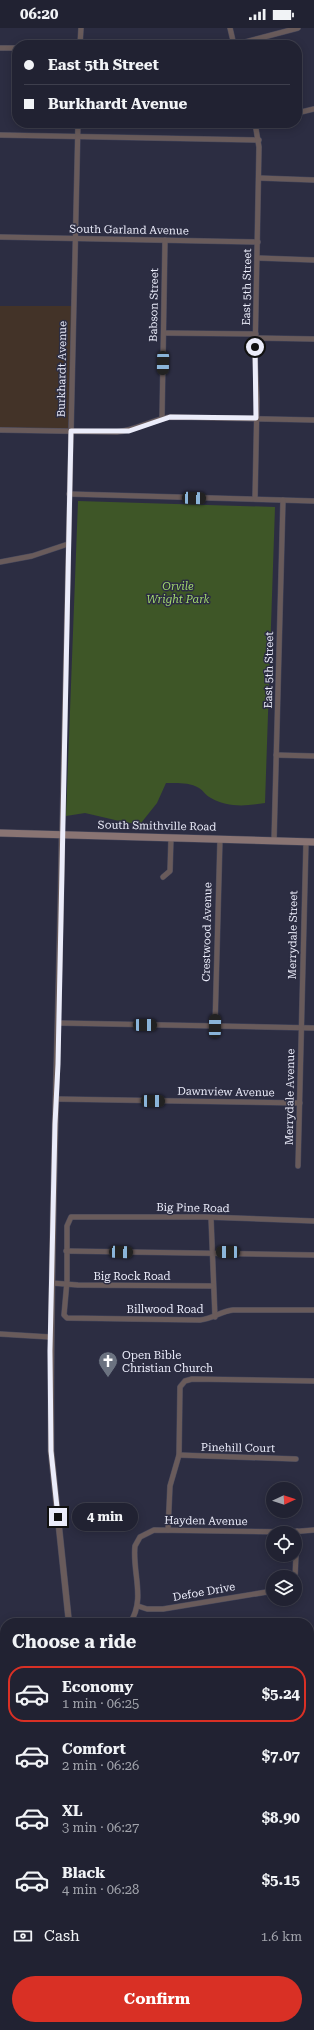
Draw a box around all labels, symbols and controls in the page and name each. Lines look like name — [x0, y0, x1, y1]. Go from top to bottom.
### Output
text: 06:20 — [20, 5, 58, 23]
text: East 5th Street — [48, 56, 159, 74]
text: Burkhardt Avenue — [48, 95, 187, 113]
street label: South Garland Avenue — [69, 222, 189, 238]
street label: East 5th Street — [240, 248, 254, 326]
street label: Babson Street — [147, 268, 161, 342]
street label: Burkhardt Avenue — [55, 321, 69, 417]
route start — [246, 338, 264, 356]
car — [157, 351, 169, 375]
car — [182, 492, 206, 504]
park label: Orvile Wright Park — [146, 580, 210, 606]
street label: East 5th Street — [262, 631, 276, 709]
street label: South Smithville Road — [98, 818, 216, 834]
street label: Crestwood Avenue — [200, 882, 214, 982]
street label: Merrydale Street — [286, 891, 300, 979]
car — [209, 1014, 221, 1038]
car — [133, 1019, 157, 1031]
street label: Merrydale Avenue — [283, 1049, 297, 1145]
street label: Dawnview Avenue — [177, 1085, 275, 1099]
car — [141, 1095, 165, 1107]
street label: Big Pine Road — [156, 1201, 230, 1215]
car — [109, 1246, 133, 1258]
car — [216, 1246, 240, 1258]
street label: Big Rock Road — [93, 1270, 171, 1283]
street label: Billwood Road — [127, 1303, 203, 1316]
place label: Open Bible Christian Church — [122, 1349, 213, 1375]
church icon: Open Bible Christian Church — [97, 1350, 119, 1378]
street label: Pinehill Court — [201, 1441, 275, 1455]
north arrow — [266, 1482, 302, 1518]
map controls — [266, 1482, 302, 1606]
callout: 4 min — [72, 1503, 138, 1531]
route end — [49, 1508, 67, 1526]
text: 4 min — [87, 1509, 123, 1524]
street label: Hayden Avenue — [164, 1514, 248, 1528]
button: locate — [266, 1526, 302, 1562]
button: layers — [266, 1570, 302, 1606]
street label: Defoe Drive — [172, 1580, 236, 1604]
text: Choose a ride — [12, 1631, 136, 1652]
icon: car — [14, 1676, 50, 1712]
text: Economy — [62, 1678, 133, 1696]
text: $5.24 — [262, 1685, 300, 1703]
text: 1 min · 06:25 — [62, 1696, 139, 1711]
icon: car — [14, 1738, 50, 1774]
text: Comfort — [62, 1740, 126, 1758]
text: $7.07 — [262, 1747, 300, 1765]
text: 2 min · 06:26 — [62, 1758, 139, 1773]
icon: car — [14, 1800, 50, 1836]
text: XL — [62, 1802, 83, 1820]
text: $8.90 — [262, 1809, 300, 1827]
text: 3 min · 06:27 — [62, 1820, 139, 1835]
icon: car — [14, 1862, 50, 1898]
text: Black — [62, 1864, 105, 1882]
text: $5.15 — [262, 1871, 300, 1889]
text: 4 min · 06:28 — [62, 1882, 139, 1897]
icon: cash — [12, 1925, 34, 1947]
text: Cash — [44, 1927, 80, 1945]
text: 1.6 km — [261, 1929, 302, 1944]
button: Confirm — [12, 1976, 302, 2022]

